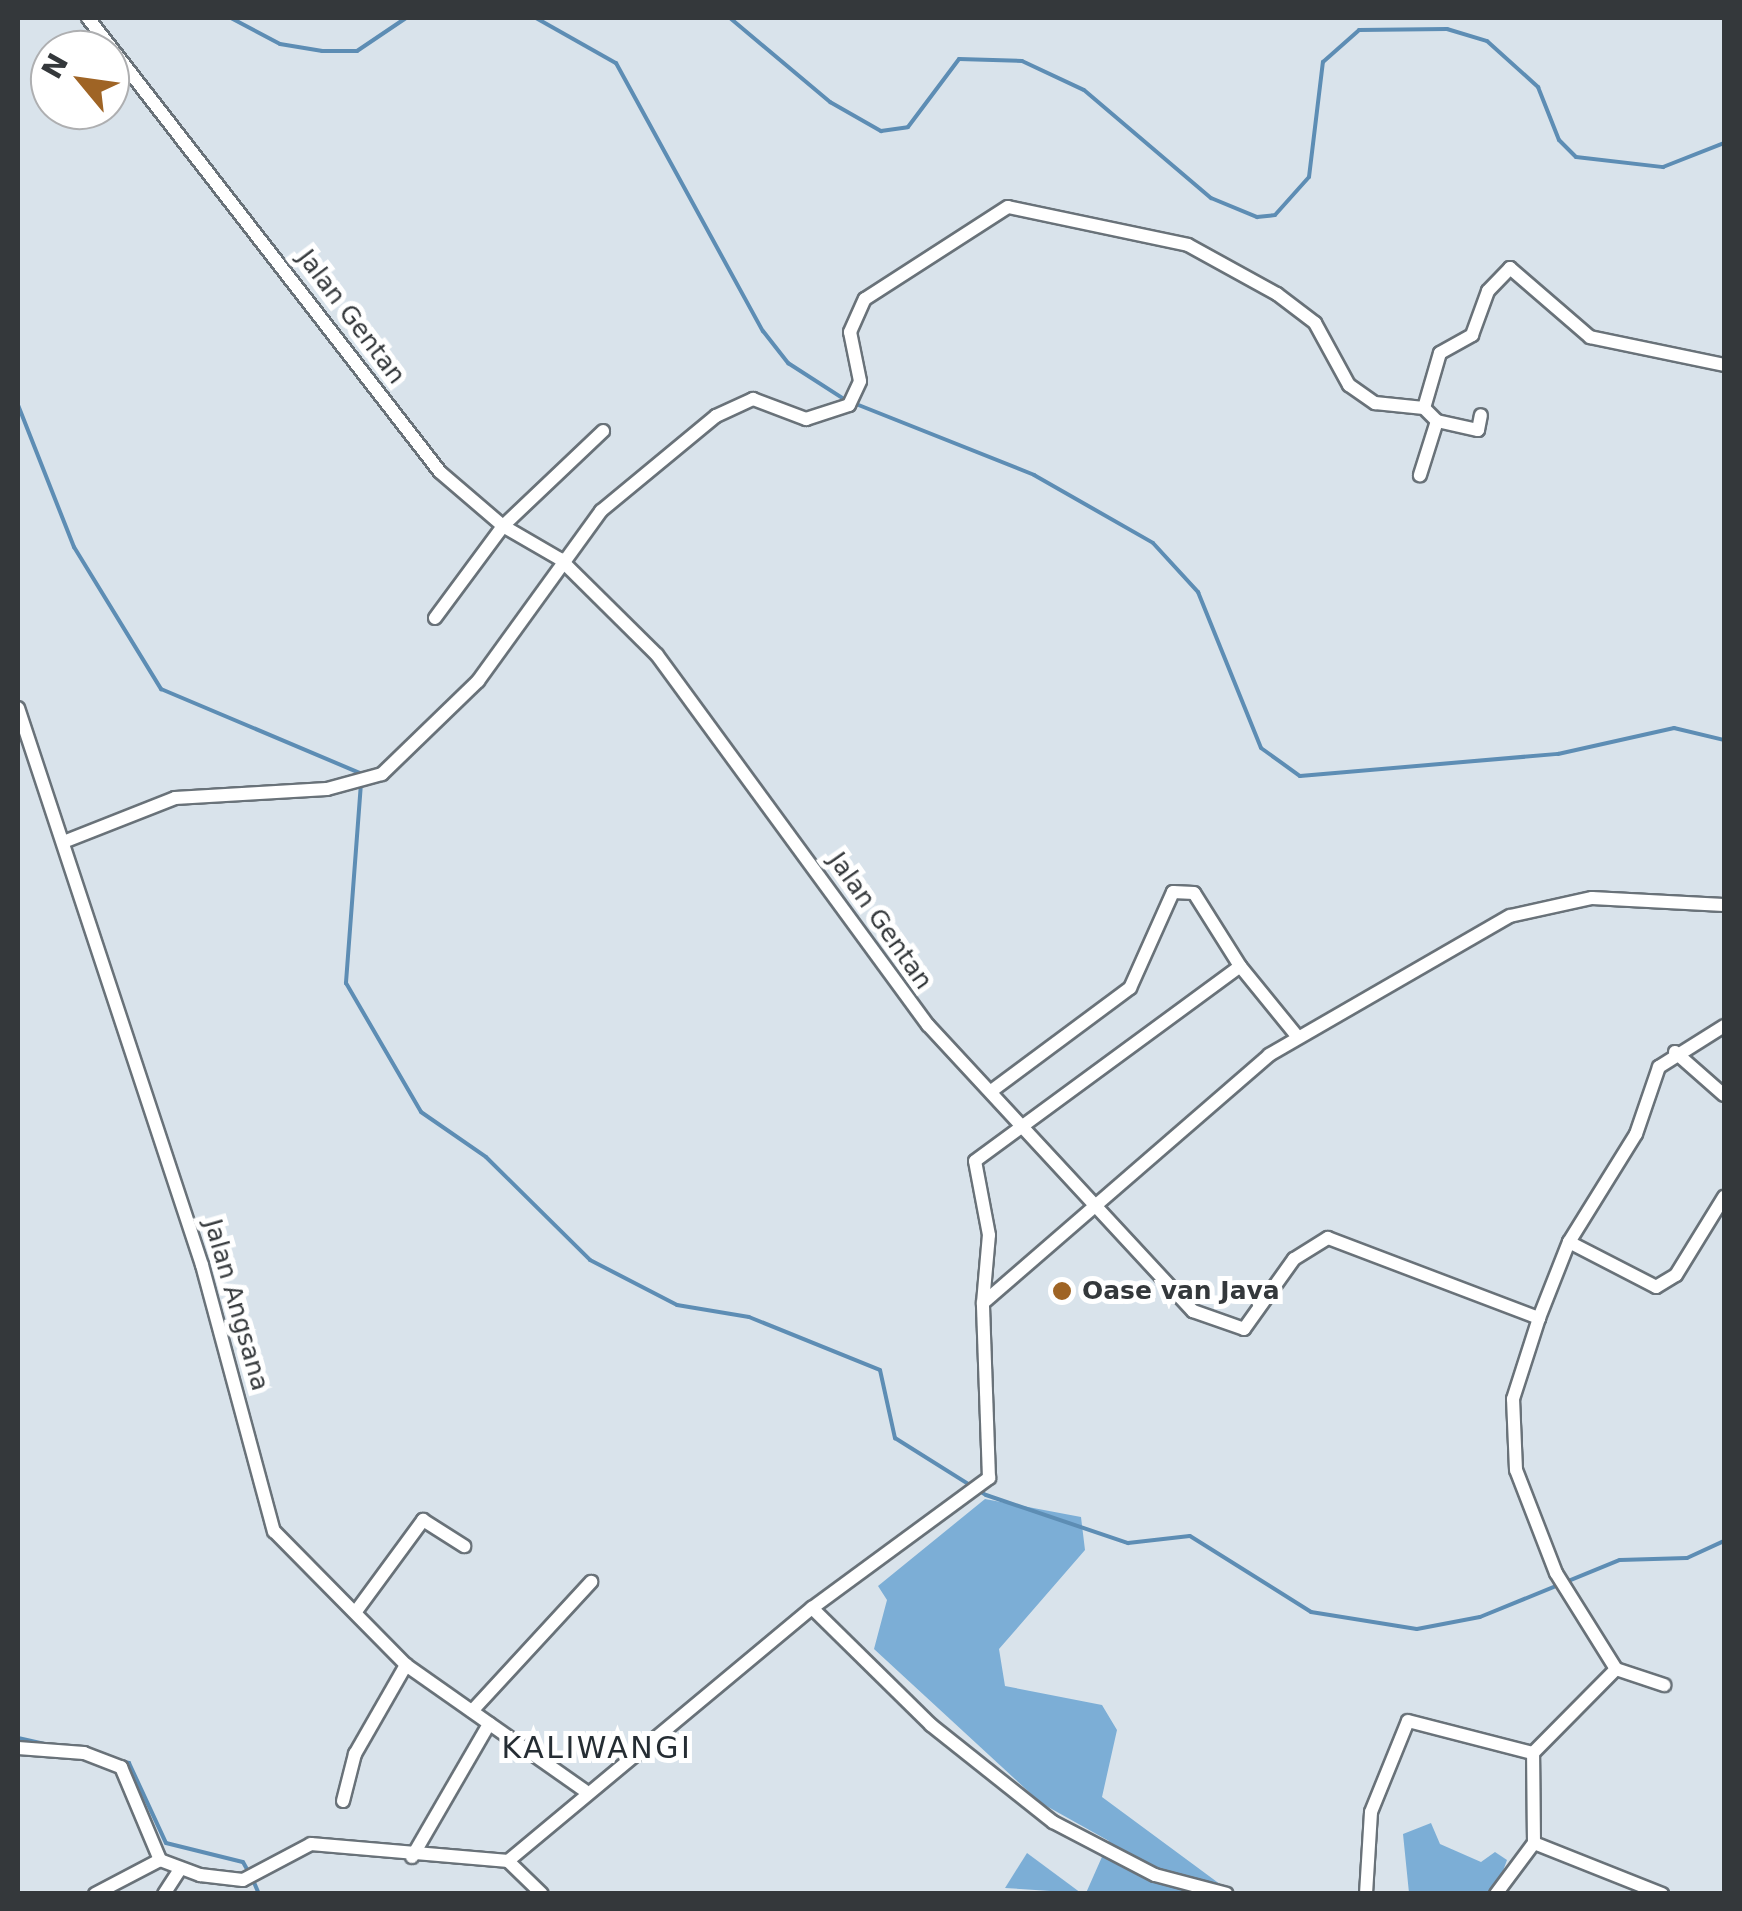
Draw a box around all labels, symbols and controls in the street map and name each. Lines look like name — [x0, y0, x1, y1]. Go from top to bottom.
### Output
north arrow — [30, 30, 130, 130]
text: N — [35, 48, 75, 84]
street label: Jalan Gentan — [291, 244, 411, 390]
street label: Jalan Gentan — [822, 847, 938, 995]
street label: Jalan Angsana — [197, 1216, 275, 1394]
place label: Oase van Java — [1082, 1276, 1280, 1306]
marker: Oase van Java — [1051, 1280, 1073, 1302]
district label: KALIWANGI — [502, 1730, 692, 1766]

